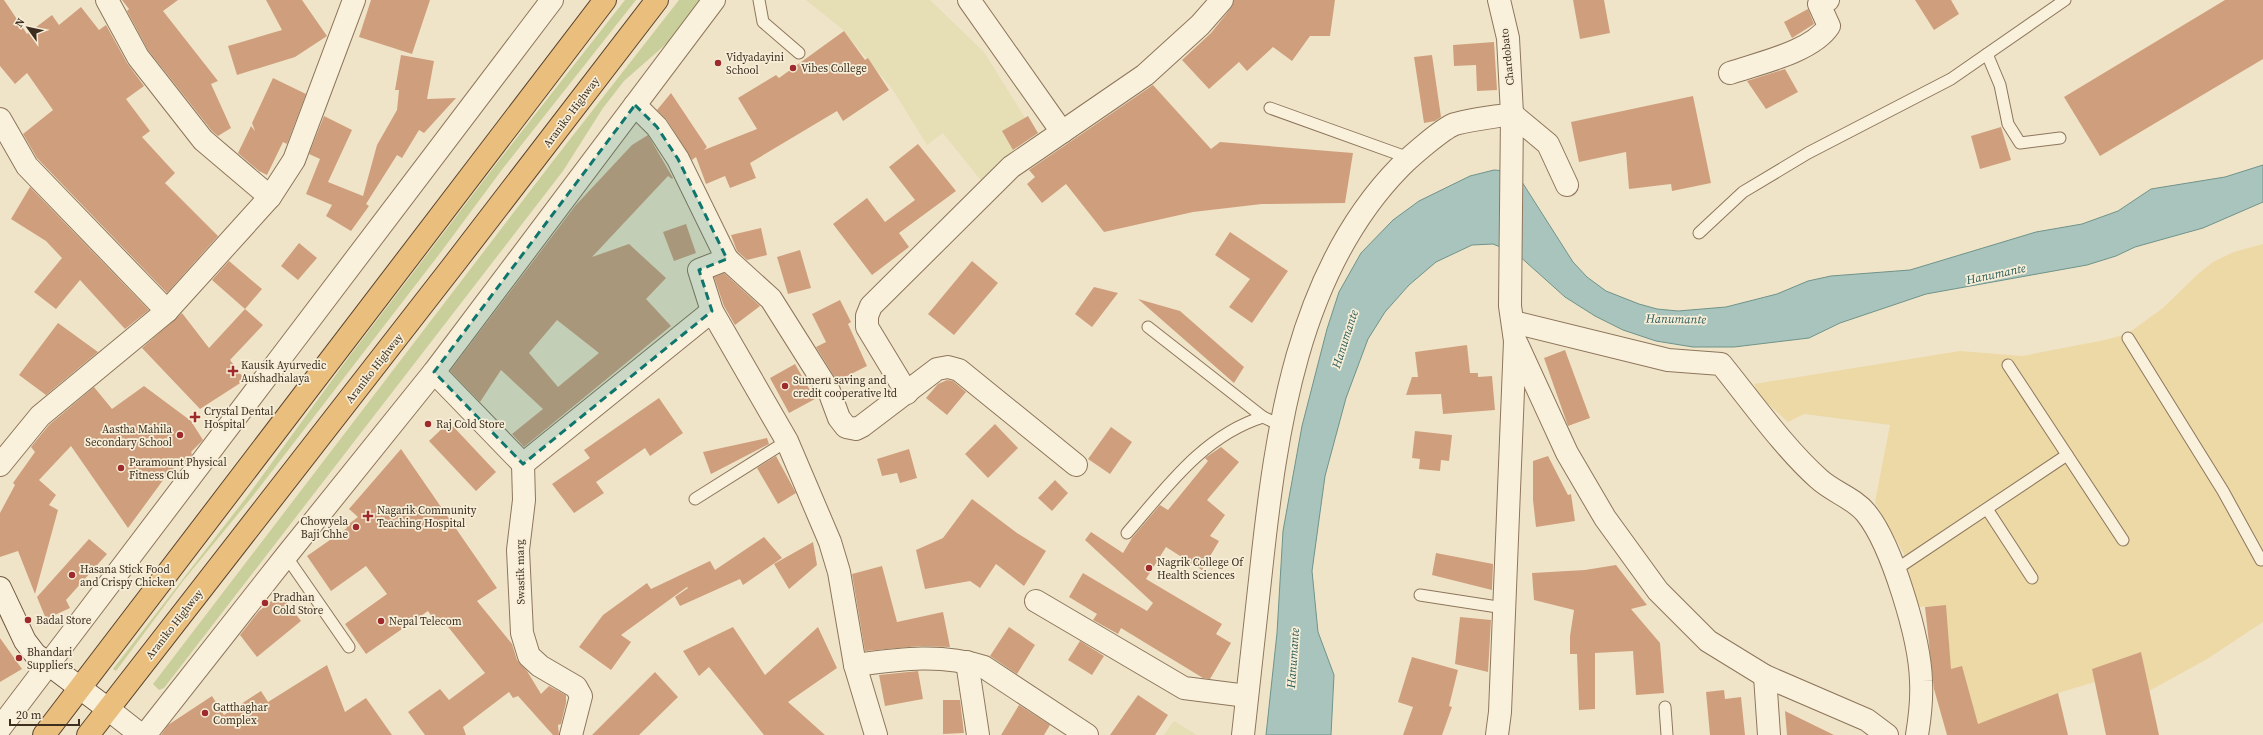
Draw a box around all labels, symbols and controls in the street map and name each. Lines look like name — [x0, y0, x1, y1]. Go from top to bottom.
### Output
north arrow — [8, 8, 48, 48]
text: N — [12, 15, 29, 30]
street label: Chardobato — [1497, 28, 1518, 86]
place label: Vidyadayini School — [726, 50, 784, 78]
marker: Vidyadayini School — [713, 58, 723, 68]
place label: Vibes College — [801, 61, 867, 76]
marker: Vibes College — [788, 63, 798, 73]
street label: Araniko Highway — [540, 74, 603, 151]
water label: Hanumante — [1964, 260, 2027, 288]
water label: Hanumante — [1328, 308, 1362, 371]
water label: Hanumante — [1645, 310, 1706, 328]
street label: Araniko Highway — [342, 330, 407, 406]
place label: Kausik Ayurvedic Aushadhalaya — [241, 358, 327, 386]
marker: Kausik Ayurvedic Aushadhalaya — [228, 366, 238, 376]
place label: Sumeru saving and credit cooperative ltd — [793, 373, 898, 401]
marker: Sumeru saving and credit cooperative ltd — [780, 381, 790, 391]
place label: Crystal Dental Hospital — [204, 404, 274, 432]
marker: Crystal Dental Hospital — [189, 411, 201, 423]
place label: Raj Cold Store — [436, 417, 505, 432]
marker: Raj Cold Store — [423, 419, 433, 429]
place label: Aastha Mahila Secondary School — [85, 422, 172, 450]
marker: Aastha Mahila Secondary School — [175, 430, 185, 440]
place label: Paramount Physical Fitness Club — [129, 455, 227, 483]
marker: Paramount Physical Fitness Club — [116, 463, 126, 473]
place label: Nagarik Community Teaching Hospital — [377, 503, 477, 531]
marker: Nagarik Community Teaching Hospital — [362, 510, 374, 522]
place label: Chowyela Baji Chhe — [300, 514, 348, 542]
marker: Chowyela Baji Chhe — [351, 522, 361, 532]
street label: Swastik marg — [512, 539, 529, 605]
place label: Nagrik College Of Health Sciences — [1157, 555, 1244, 583]
place label: Hasana Stick Food and Crispy Chicken — [80, 562, 176, 590]
marker: Nagrik College Of Health Sciences — [1144, 563, 1154, 573]
marker: Hasana Stick Food and Crispy Chicken — [67, 570, 77, 580]
street label: Araniko Highway — [142, 586, 207, 662]
place label: Pradhan Cold Store — [273, 590, 324, 618]
marker: Pradhan Cold Store — [260, 598, 270, 608]
place label: Badal Store — [36, 613, 92, 628]
place label: Nepal Telecom — [389, 614, 462, 629]
marker: Badal Store — [23, 615, 33, 625]
marker: Nepal Telecom — [376, 616, 386, 626]
water label: Hanumante — [1283, 627, 1303, 690]
place label: Bhandari Suppliers — [27, 645, 73, 673]
marker: Bhandari Suppliers — [14, 653, 24, 663]
place label: Gatthaghar Complex — [213, 700, 268, 728]
scale bar — [10, 701, 79, 727]
text: 20 m — [16, 707, 42, 723]
marker: Gatthaghar Complex — [200, 708, 210, 718]

